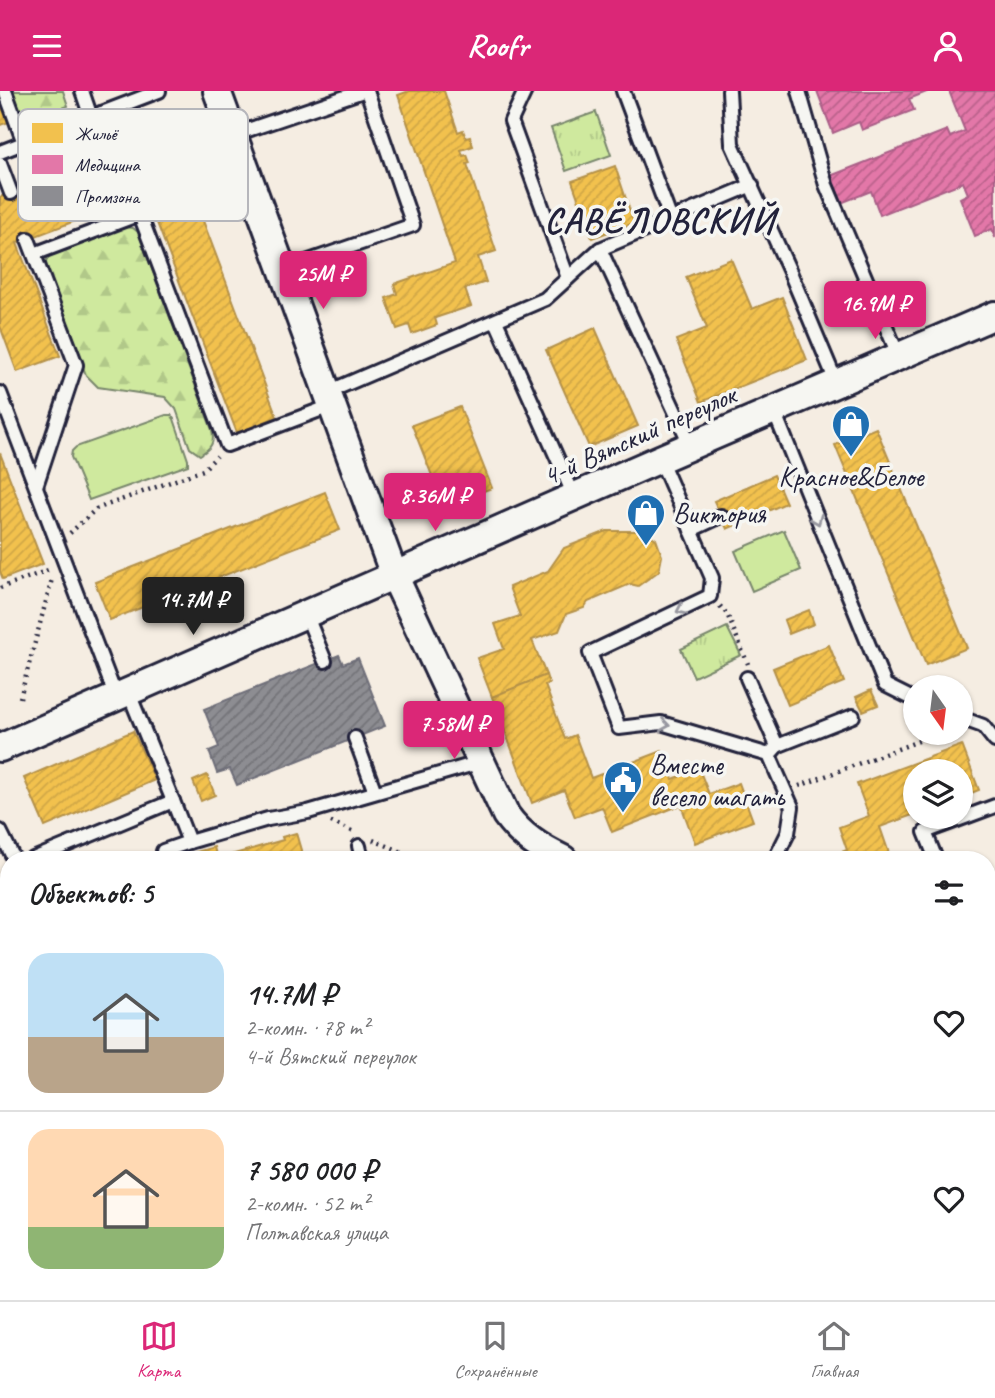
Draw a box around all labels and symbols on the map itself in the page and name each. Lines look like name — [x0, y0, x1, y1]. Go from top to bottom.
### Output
legend — [18, 109, 248, 221]
text: Жильё — [75, 122, 119, 146]
text: Медицина — [75, 153, 141, 177]
text: Промзона — [75, 185, 141, 209]
district label: САВЁЛОВСКИЙ — [544, 198, 779, 243]
pin: 25M ₽ — [274, 251, 372, 311]
pin: 16.9M ₽ — [810, 281, 940, 341]
street label: 4-й Вятский переулок — [537, 376, 743, 493]
shop icon: Красное&Белое — [830, 403, 872, 458]
place label: Красное&Белое — [779, 459, 925, 494]
pin: 8.36M ₽ — [370, 473, 500, 533]
shop icon: Виктория — [625, 492, 667, 547]
place label: Виктория — [673, 496, 767, 531]
one-way arrow — [809, 513, 823, 525]
pin: 14.7M ₽ — [128, 577, 258, 637]
one-way arrow — [676, 602, 688, 616]
north arrow — [903, 675, 973, 745]
pin: 7.58M ₽ — [389, 701, 519, 761]
one-way arrow — [660, 718, 671, 733]
place label: Вместе весело шагать — [650, 747, 786, 814]
public building icon: Вместе весело шагать — [602, 759, 644, 814]

